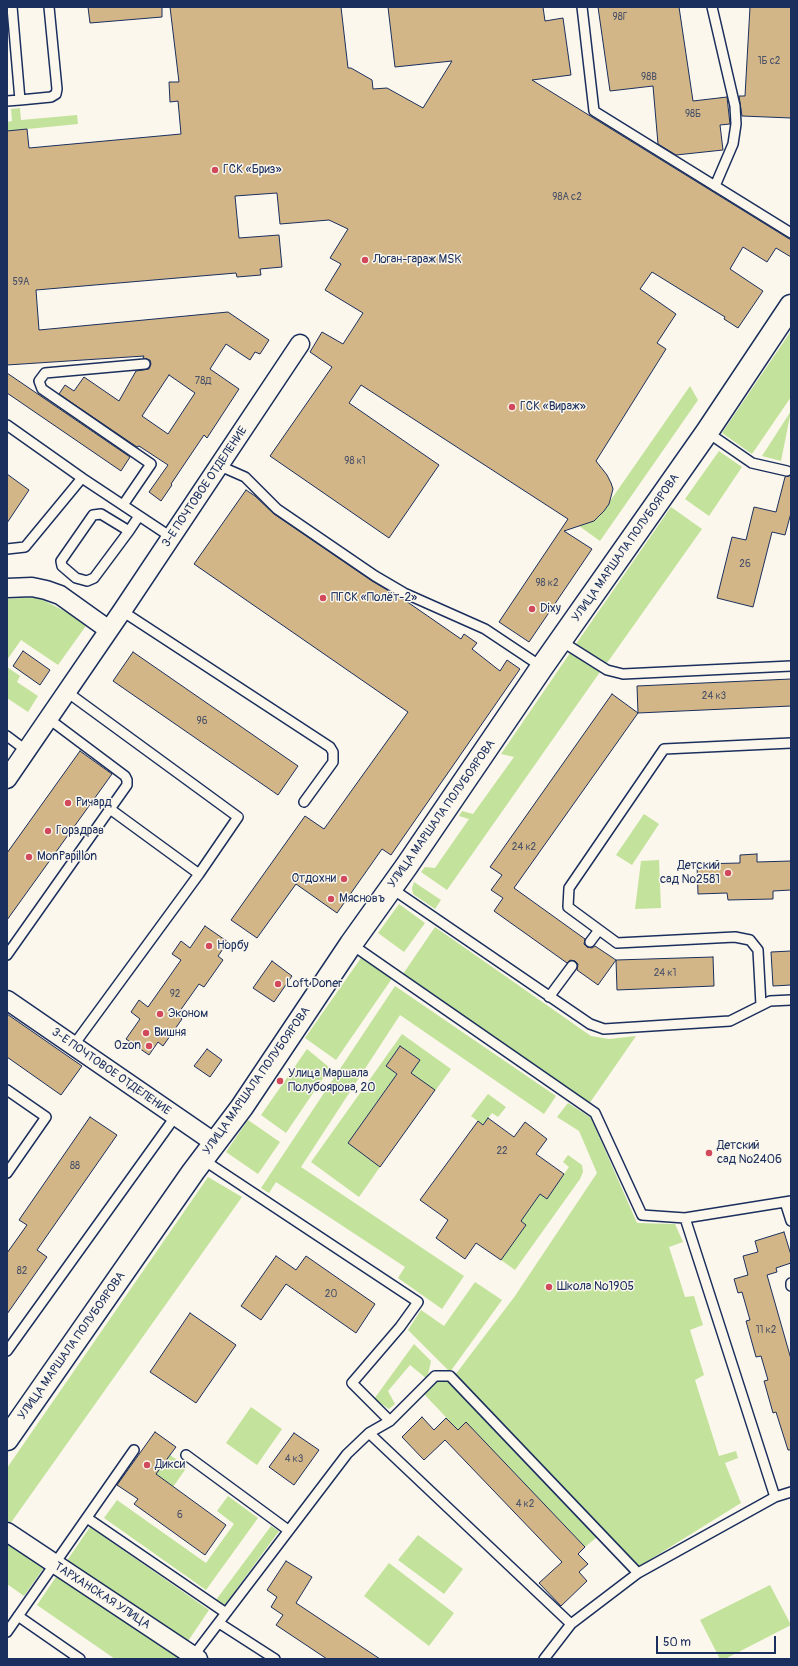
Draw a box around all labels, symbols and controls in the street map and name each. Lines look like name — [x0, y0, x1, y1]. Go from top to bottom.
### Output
house number: 98Г — [613, 11, 627, 23]
house number: 1Б с2 — [758, 55, 780, 67]
house number: 98В — [641, 71, 657, 83]
house number: 98Б — [685, 108, 701, 120]
place label: ГСК «Бриз» — [223, 163, 282, 177]
marker: ГСК «Бриз» — [210, 165, 220, 175]
house number: 98А с2 — [552, 191, 582, 203]
place label: Логан-гараж MSK — [373, 253, 461, 267]
marker: Логан-гараж MSK — [360, 255, 370, 265]
house number: 59А — [12, 276, 30, 288]
house number: 78Д — [195, 375, 211, 387]
place label: ГСК «Вираж» — [520, 400, 586, 414]
marker: ГСК «Вираж» — [507, 402, 517, 412]
street label: 3-Е ПОЧТОВОЕ ОТДЕЛЕНИЕ — [159, 424, 251, 550]
house number: 98 к1 — [344, 455, 366, 467]
street label: УЛИЦА МАРШАЛА ПОЛУБОЯРОВА — [569, 471, 683, 625]
house number: 26 — [739, 558, 751, 570]
house number: 98 к2 — [535, 577, 559, 589]
place label: ПГСК «Полёт-2» — [331, 591, 417, 605]
marker: ПГСК «Полёт-2» — [318, 593, 328, 603]
place label: Dixy — [540, 602, 561, 616]
marker: Dixy — [527, 604, 537, 614]
house number: 24 к3 — [702, 690, 726, 702]
house number: 96 — [197, 715, 207, 727]
street label: УЛИЦА МАРШАЛА ПОЛУБОЯРОВА — [385, 737, 499, 891]
place label: Ричард — [76, 796, 112, 810]
marker: Ричард — [63, 798, 73, 808]
place label: Горздрав — [56, 824, 104, 838]
marker: Горздрав — [43, 826, 53, 836]
house number: 24 к2 — [512, 841, 536, 853]
place label: MonPapillon — [37, 850, 97, 864]
marker: MonPapillon — [24, 852, 34, 862]
place label: Детский сад №2581 — [660, 859, 720, 887]
marker: Детский сад №2581 — [723, 868, 733, 878]
place label: Отдохни — [291, 872, 336, 886]
marker: Отдохни — [339, 874, 349, 884]
place label: Мясновъ — [339, 892, 385, 906]
marker: Мясновъ — [326, 894, 336, 904]
place label: Норбу — [217, 939, 249, 953]
marker: Норбу — [204, 941, 214, 951]
house number: 24 к1 — [654, 967, 676, 979]
place label: Loft Doner — [286, 977, 342, 991]
marker: Loft Doner — [273, 979, 283, 989]
house number: 92 — [170, 988, 180, 1000]
street label: УЛИЦА МАРШАЛА ПОЛУБОЯРОВА — [200, 1004, 314, 1158]
place label: Эконом — [168, 1007, 208, 1021]
marker: Эконом — [155, 1009, 165, 1019]
street label: 3-Е ПОЧТОВОЕ ОТДЕЛЕНИЕ — [49, 1025, 173, 1119]
place label: Вишня — [154, 1026, 186, 1040]
marker: Вишня — [141, 1028, 151, 1038]
place label: Ozon — [114, 1039, 141, 1053]
marker: Ozon — [144, 1041, 154, 1051]
place label: Улица Маршала Полубоярова, 20 — [288, 1067, 375, 1095]
marker: Улица Маршала Полубоярова, 20 — [275, 1076, 285, 1086]
place label: Детский сад №2406 — [717, 1139, 782, 1167]
house number: 22 — [496, 1145, 508, 1157]
marker: Детский сад №2406 — [704, 1148, 714, 1158]
house number: 88 — [70, 1160, 80, 1172]
house number: 82 — [17, 1265, 27, 1277]
street label: УЛИЦА МАРШАЛА ПОЛУБОЯРОВА — [15, 1269, 129, 1423]
place label: Школа №1905 — [557, 1280, 634, 1294]
marker: Школа №1905 — [544, 1282, 554, 1292]
house number: 20 — [325, 1288, 337, 1300]
house number: 11 к2 — [756, 1324, 776, 1336]
house number: 4 к3 — [285, 1453, 303, 1465]
place label: Дикси — [155, 1458, 185, 1472]
marker: Дикси — [142, 1460, 152, 1470]
house number: 4 к2 — [516, 1498, 534, 1510]
house number: 6 — [177, 1509, 183, 1521]
street label: ТАРХАНСКАЯ УЛИЦА — [51, 1560, 153, 1632]
scale bar — [658, 1628, 778, 1654]
text: 50 m — [663, 1635, 691, 1650]

